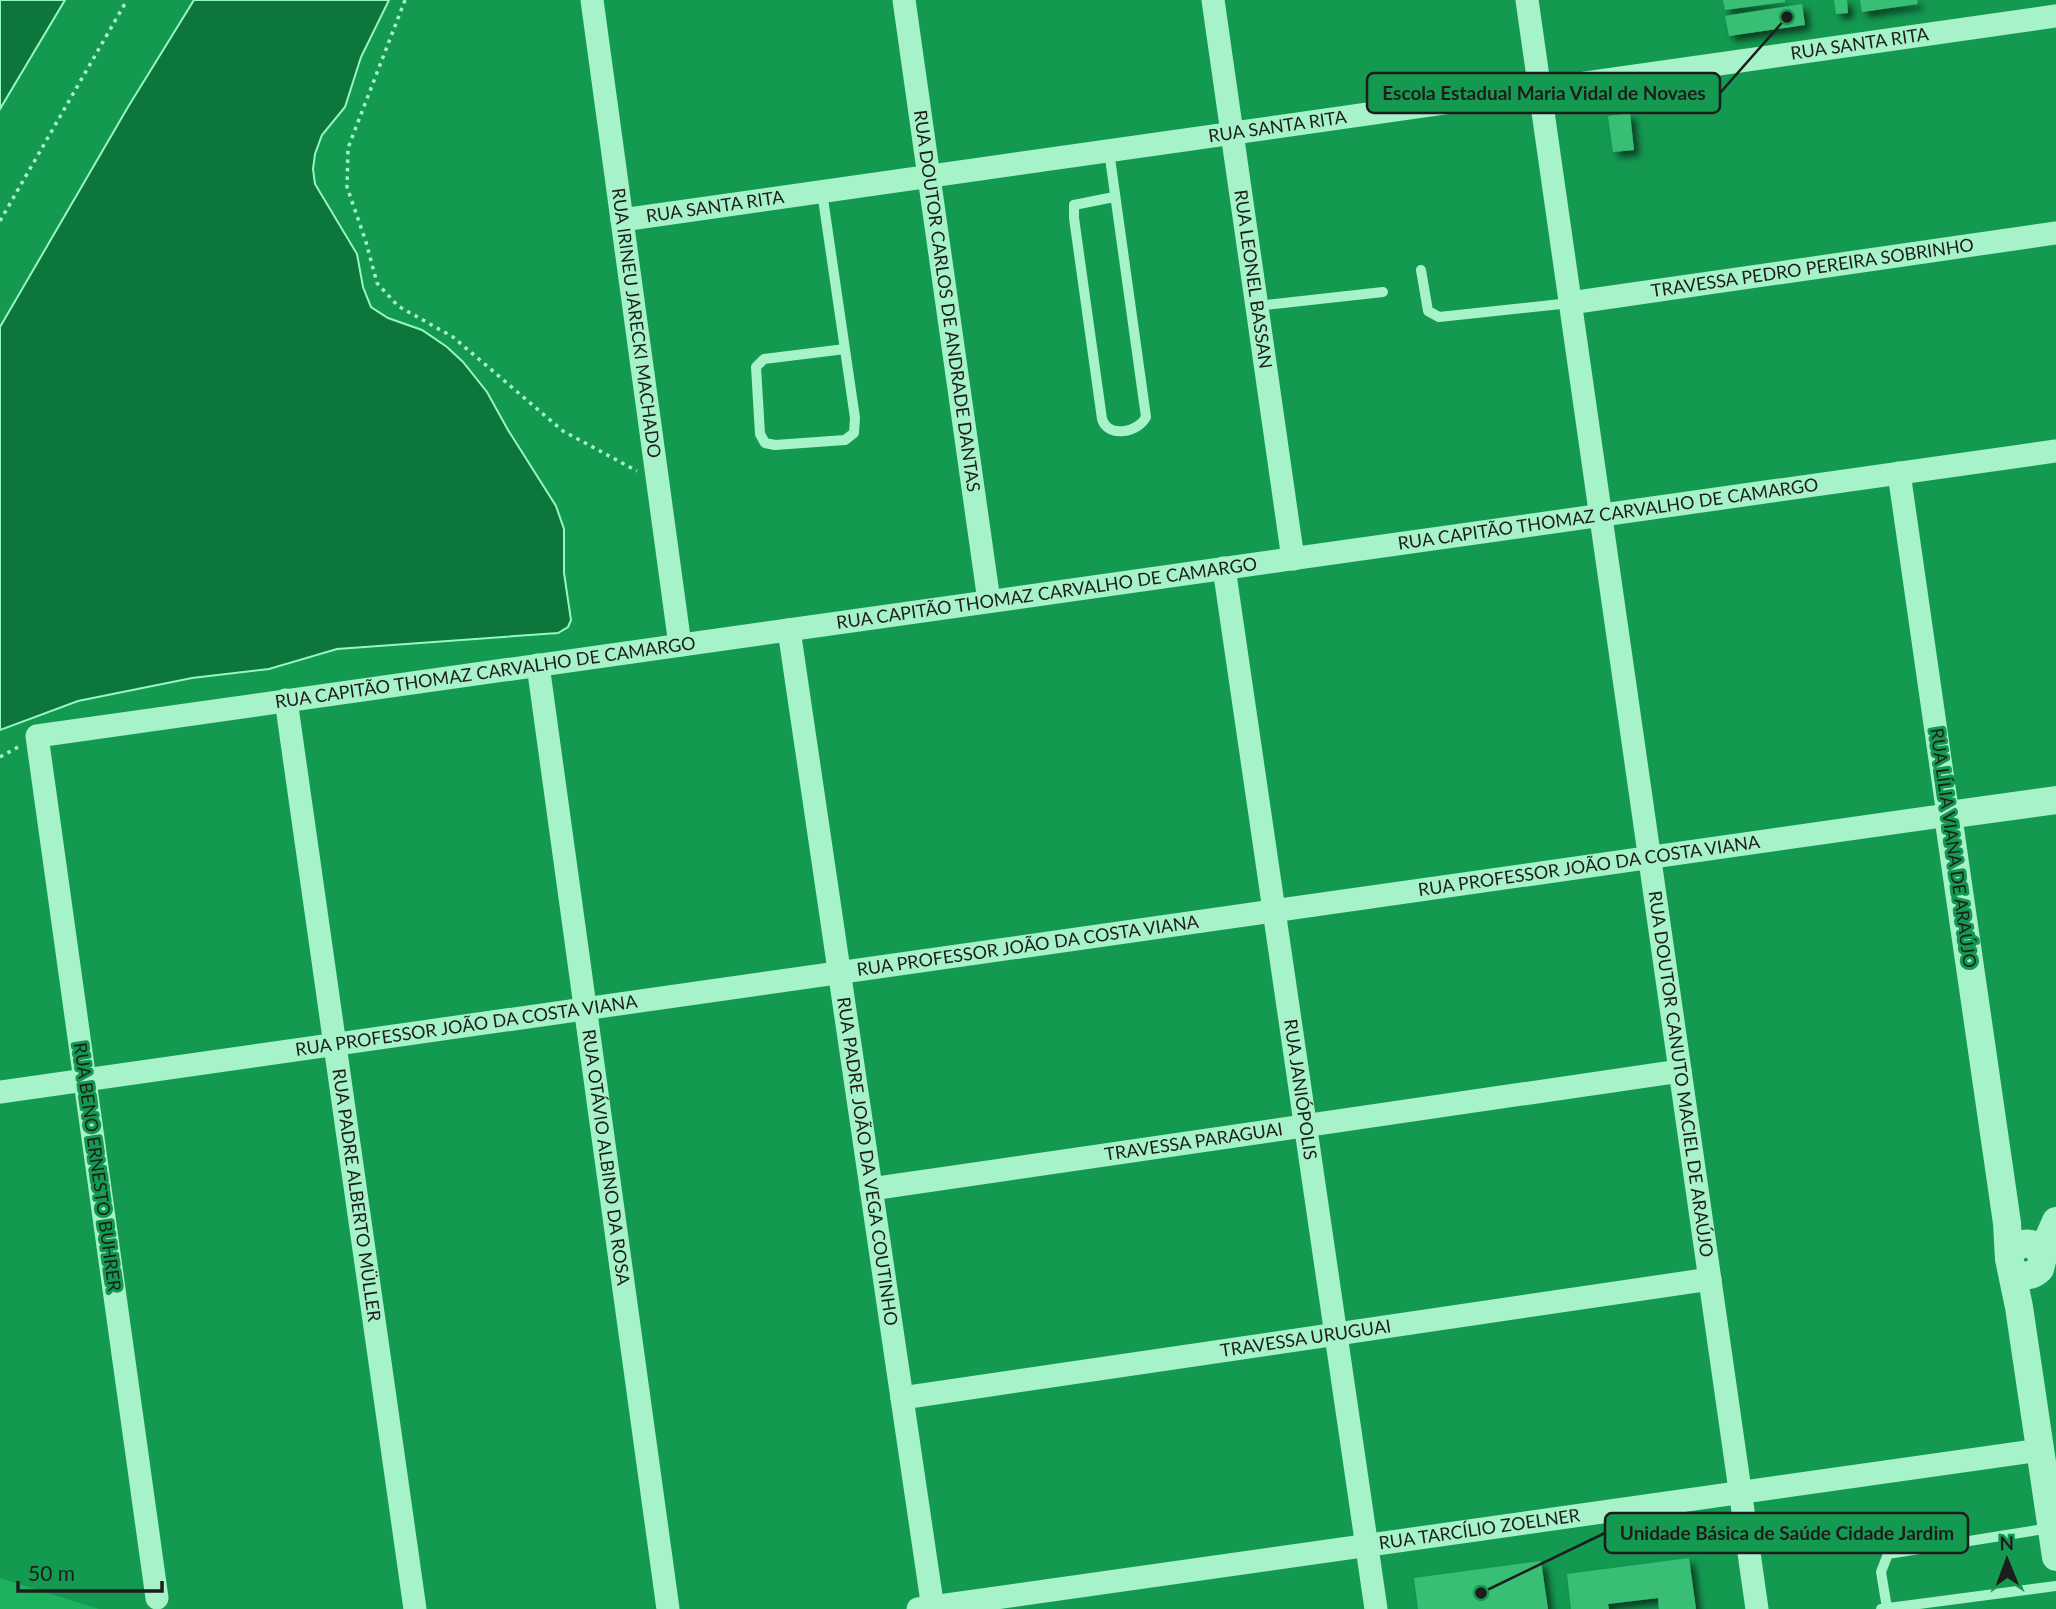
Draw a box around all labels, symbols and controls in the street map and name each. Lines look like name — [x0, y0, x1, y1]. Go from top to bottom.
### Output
street label: RUA SANTA RITA — [1789, 22, 1931, 64]
callout: Escola Estadual Maria Vidal de Novaes — [1367, 73, 1720, 113]
text: Escola Estadual Maria Vidal de Novaes — [1382, 81, 1706, 104]
street label: RUA SANTA RITA — [1207, 105, 1349, 146]
street label: RUA DOUTOR CARLOS DE ANDRADE DANTAS — [910, 108, 985, 493]
street label: RUA SANTA RITA — [644, 185, 786, 226]
street label: RUA IRINEU JARECKI MACHADO — [608, 186, 666, 459]
street label: RUA LEONEL BASSAN — [1230, 188, 1278, 370]
street label: TRAVESSA PEDRO PEREIRA SOBRINHO — [1650, 233, 1975, 301]
street label: RUA CAPITÃO THOMAZ CARVALHO DE CAMARGO — [1396, 473, 1820, 554]
street label: RUA CAPITÃO THOMAZ CARVALHO DE CAMARGO — [835, 552, 1258, 633]
street label: RUA CAPITÃO THOMAZ CARVALHO DE CAMARGO — [273, 631, 697, 712]
street label: RUA LÍLIA VIANA DE ARAÚJO — [1926, 727, 1982, 969]
street label: RUA PROFESSOR JOÃO DA COSTA VIANA — [1417, 830, 1762, 900]
street label: RUA DOUTOR CANUTO MACIEL DE ARAÚJO — [1644, 889, 1719, 1259]
street label: RUA PROFESSOR JOÃO DA COSTA VIANA — [855, 910, 1201, 980]
street label: RUA PROFESSOR JOÃO DA COSTA VIANA — [294, 989, 639, 1060]
street label: RUA PADRE JOÃO DA VEGA COUTINHO — [833, 995, 903, 1327]
street label: RUA JANIÓPOLIS — [1280, 1017, 1322, 1161]
street label: RUA OTÁVIO ALBINO DA ROSA — [578, 1028, 635, 1287]
street label: RUA BENO ERNESTO BUHRER — [70, 1041, 126, 1294]
street label: RUA PADRE ALBERTO MÜLLER — [328, 1067, 386, 1324]
street label: TRAVESSA PARAGUAI — [1103, 1117, 1284, 1165]
street label: TRAVESSA URUGUAI — [1219, 1314, 1392, 1361]
street label: RUA TARCÍLIO ZOELNER — [1377, 1503, 1582, 1554]
callout: Unidade Básica de Saúde Cidade Jardim — [1605, 1513, 1968, 1553]
text: Unidade Básica de Saúde Cidade Jardim — [1620, 1521, 1954, 1544]
north arrow — [1972, 1525, 2042, 1595]
text: N — [1999, 1531, 2014, 1554]
scale bar — [18, 1550, 161, 1594]
text: 50 m — [28, 1560, 75, 1585]

